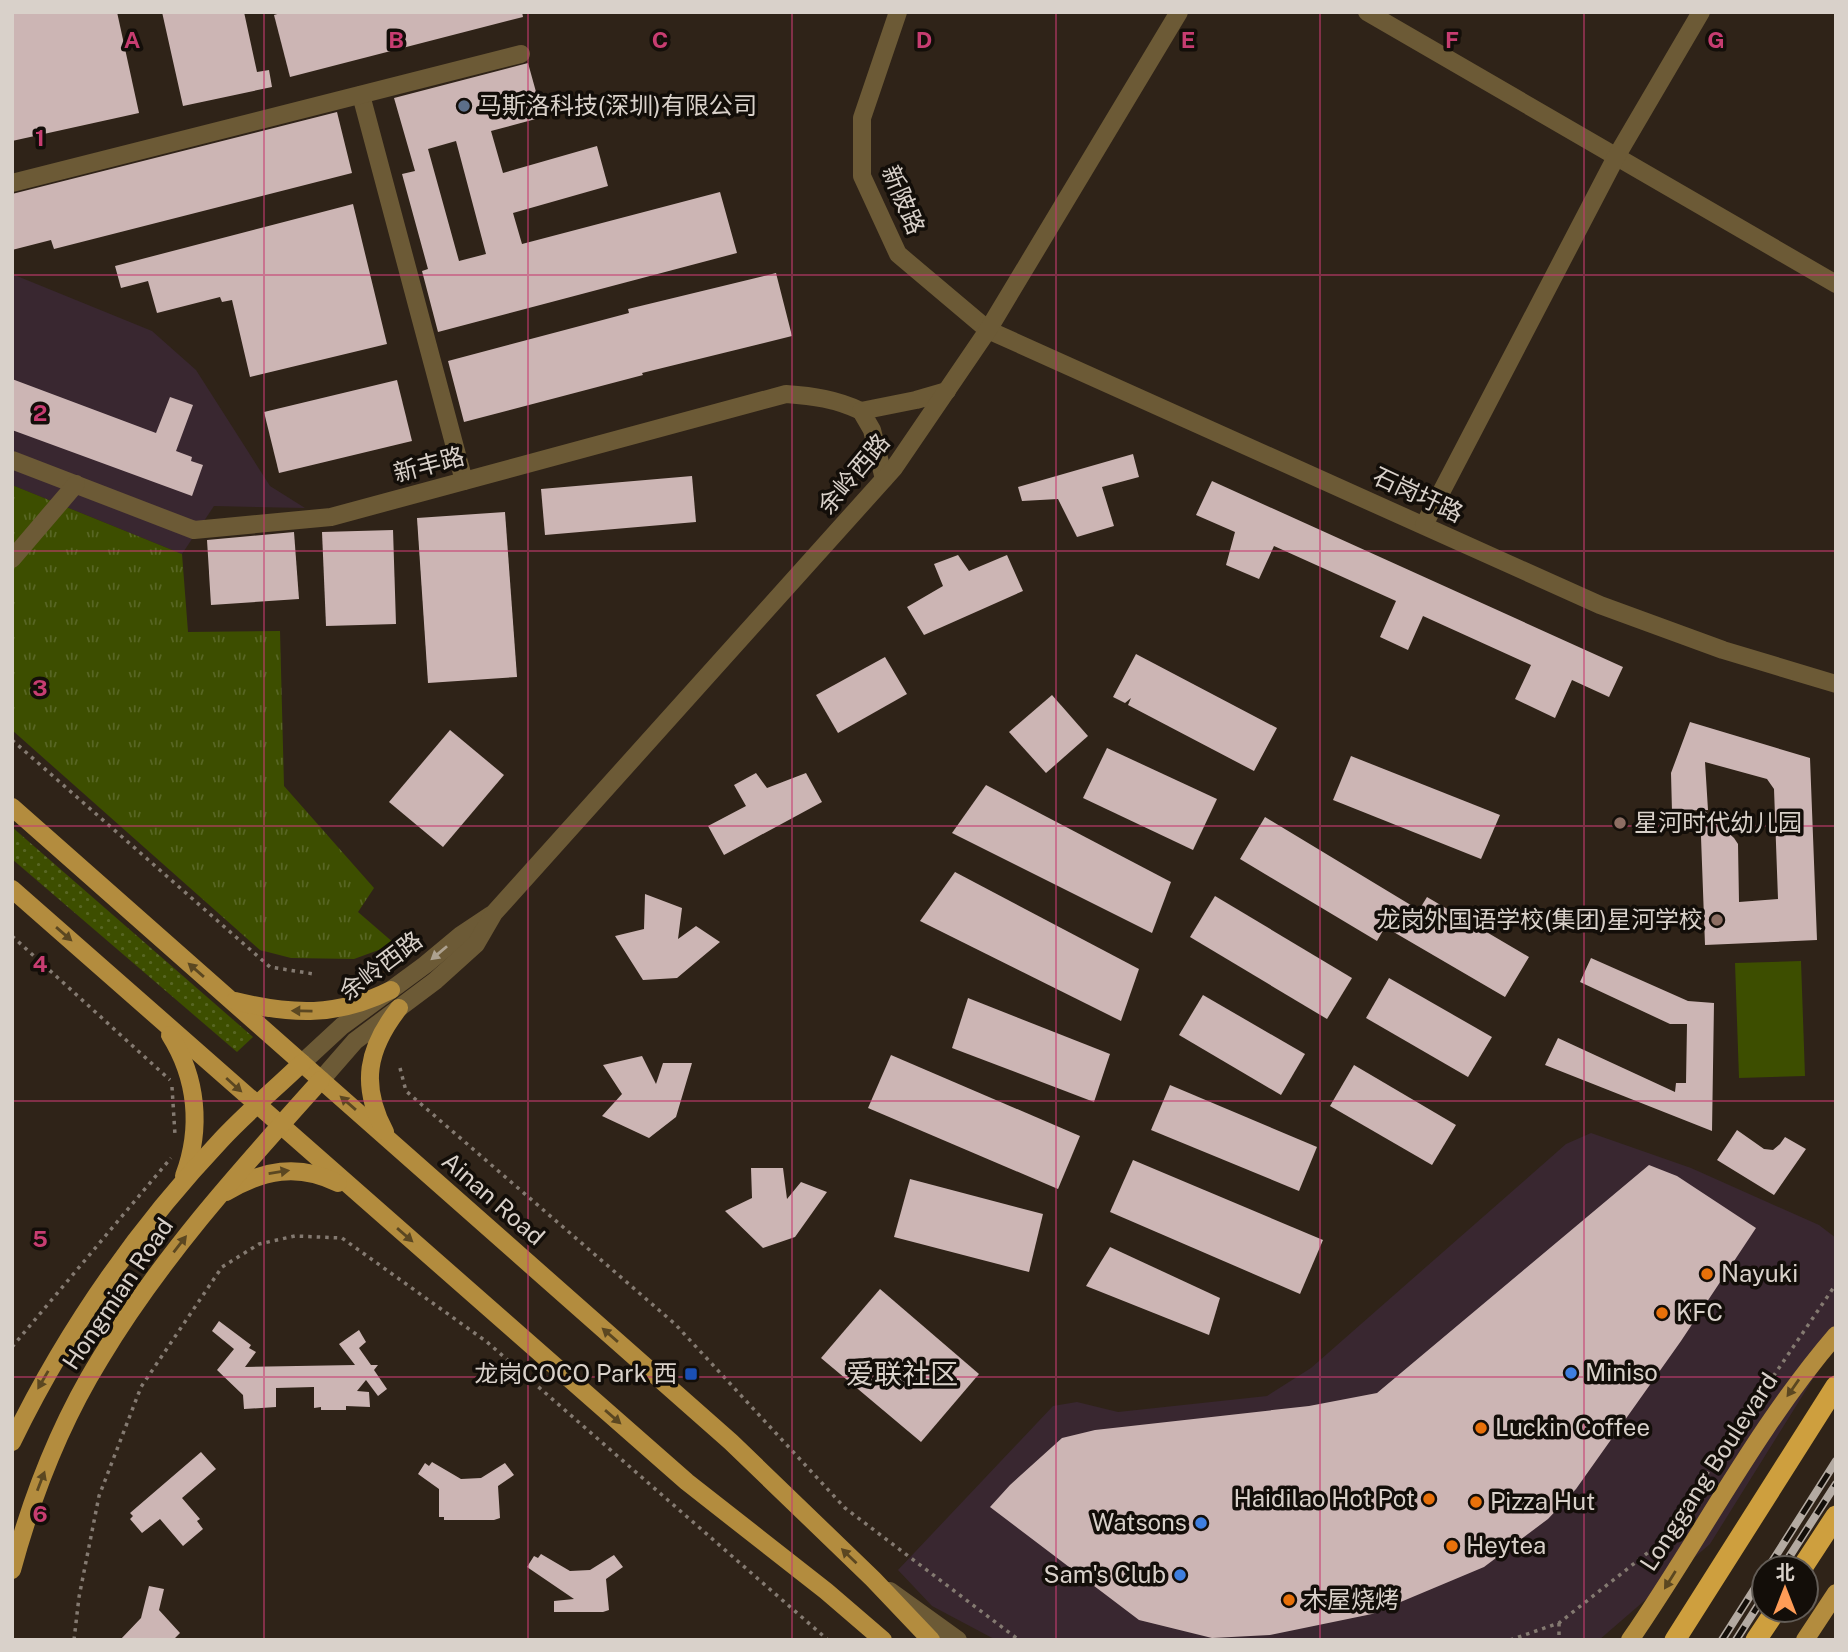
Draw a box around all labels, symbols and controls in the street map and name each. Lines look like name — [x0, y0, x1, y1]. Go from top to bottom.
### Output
text: A — [124, 26, 141, 53]
text: B — [388, 26, 404, 53]
text: C — [652, 26, 668, 53]
text: D — [916, 26, 932, 53]
text: E — [1181, 26, 1195, 53]
text: F — [1445, 26, 1459, 53]
text: G — [1707, 26, 1725, 53]
place label: 马斯洛科技(深圳)有限公司 — [478, 91, 757, 119]
marker: 马斯洛科技(深圳)有限公司 — [456, 98, 472, 114]
text: 1 — [35, 124, 45, 151]
street label: 新陂路 — [877, 161, 931, 238]
text: 2 — [33, 399, 47, 426]
street label: 余岭西路 — [812, 428, 895, 519]
street label: 新丰路 — [390, 441, 467, 487]
street label: 石岗圩路 — [1369, 461, 1468, 527]
text: 3 — [32, 674, 48, 701]
place label: 星河时代幼儿园 — [1634, 808, 1802, 836]
marker: 星河时代幼儿园 — [1612, 815, 1628, 831]
place label: 龙岗外国语学校(集团)星河学校 — [1376, 905, 1703, 933]
marker: 龙岗外国语学校(集团)星河学校 — [1709, 912, 1725, 928]
street label: 余岭西路 — [334, 925, 427, 1005]
one-way arrow — [55, 926, 72, 942]
one-way arrow — [430, 945, 448, 961]
text: 4 — [32, 950, 48, 977]
one-way arrow — [187, 962, 205, 978]
one-way arrow — [291, 1005, 313, 1017]
one-way arrow — [226, 1077, 243, 1092]
one-way arrow — [339, 1095, 357, 1111]
street label: Ainan Road — [437, 1146, 551, 1250]
one-way arrow — [268, 1167, 290, 1178]
street label: Hongmian Road — [56, 1212, 178, 1375]
text: 5 — [32, 1225, 48, 1252]
one-way arrow — [397, 1227, 414, 1242]
one-way arrow — [173, 1235, 187, 1253]
place label: Nayuki — [1721, 1259, 1798, 1287]
marker: Nayuki — [1699, 1266, 1715, 1282]
place label: KFC — [1676, 1298, 1723, 1326]
marker: KFC — [1654, 1305, 1670, 1321]
one-way arrow — [601, 1327, 619, 1343]
district label: 爱联社区 — [846, 1357, 958, 1390]
place label: Miniso — [1585, 1358, 1658, 1386]
place label: 龙岗COCO Park 西 — [474, 1359, 677, 1387]
marker: Miniso — [1563, 1365, 1579, 1381]
marker: 龙岗COCO Park 西 — [683, 1366, 699, 1382]
street label: Longgang Boulevard — [1634, 1367, 1783, 1576]
one-way arrow — [37, 1370, 49, 1390]
one-way arrow — [1786, 1379, 1800, 1397]
one-way arrow — [604, 1409, 622, 1425]
place label: Luckin Coffee — [1495, 1413, 1650, 1441]
marker: Luckin Coffee — [1473, 1420, 1489, 1436]
one-way arrow — [35, 1471, 46, 1492]
place label: Haidilao Hot Pot — [1233, 1484, 1415, 1512]
place label: Pizza Hut — [1490, 1487, 1595, 1515]
marker: Haidilao Hot Pot — [1421, 1491, 1437, 1507]
marker: Pizza Hut — [1468, 1494, 1484, 1510]
text: 6 — [32, 1500, 48, 1527]
place label: Watsons — [1092, 1508, 1187, 1536]
marker: Watsons — [1193, 1515, 1209, 1531]
place label: Heytea — [1466, 1531, 1546, 1559]
marker: Heytea — [1444, 1538, 1460, 1554]
one-way arrow — [841, 1548, 858, 1564]
north arrow — [1750, 1554, 1820, 1624]
place label: Sam's Club — [1043, 1560, 1166, 1588]
text: 北 — [1775, 1561, 1795, 1583]
marker: Sam's Club — [1172, 1567, 1188, 1583]
one-way arrow — [1664, 1570, 1677, 1589]
place label: 木屋烧烤 — [1303, 1585, 1399, 1613]
marker: 木屋烧烤 — [1281, 1592, 1297, 1608]

